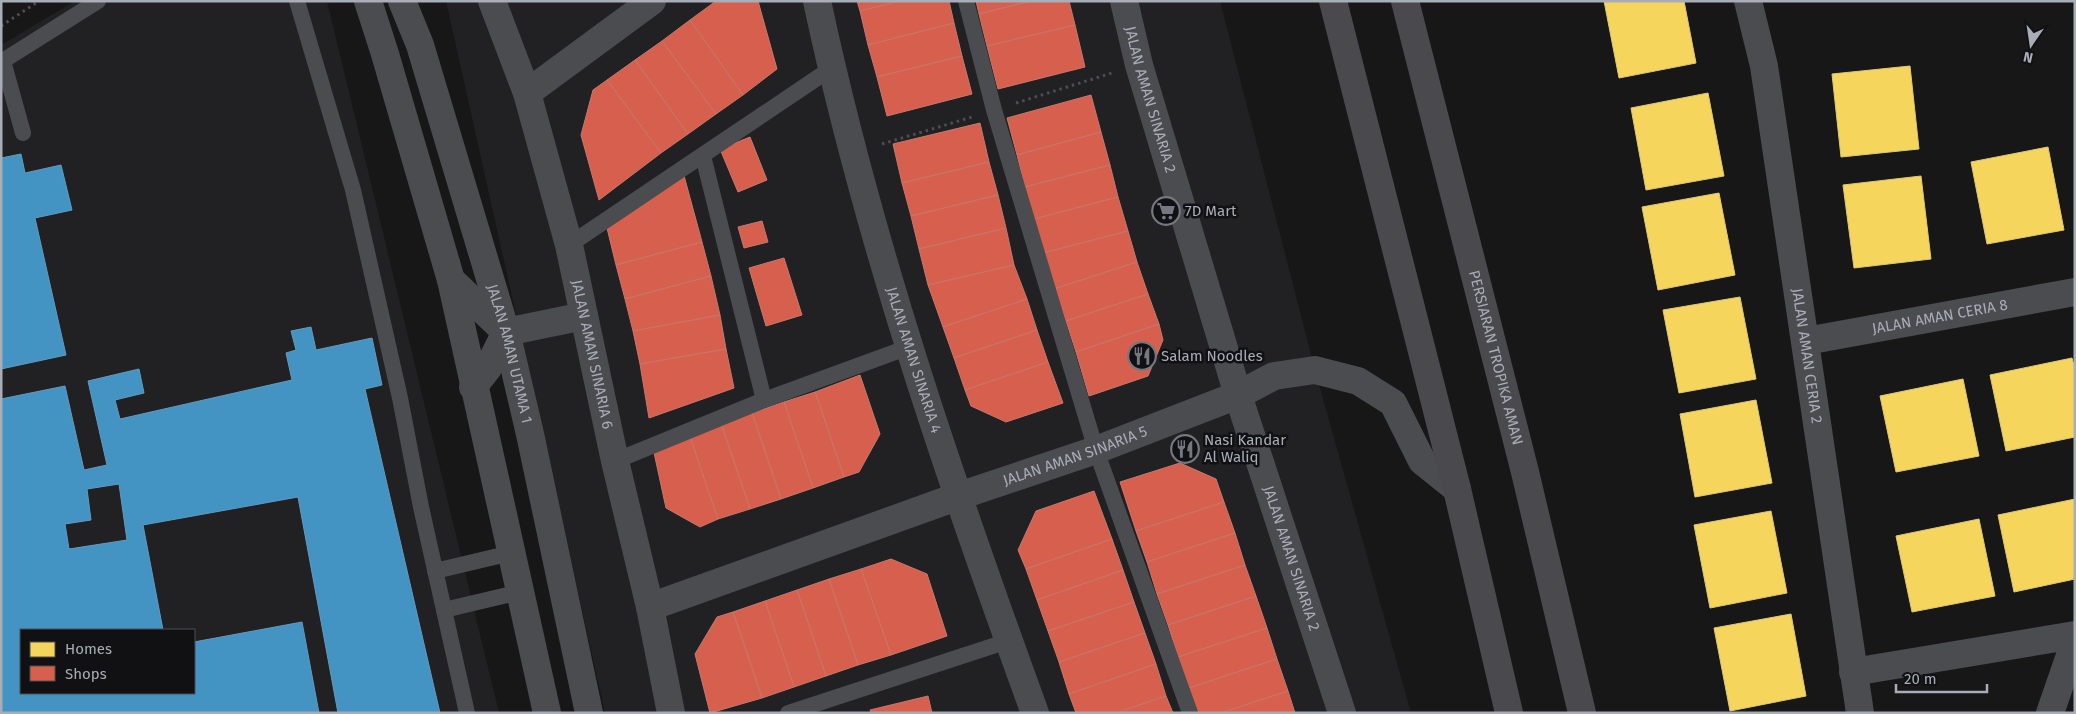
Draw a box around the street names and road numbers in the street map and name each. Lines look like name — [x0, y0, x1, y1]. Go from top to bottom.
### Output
street label: JALAN AMAN SINARIA 2 — [1121, 24, 1180, 175]
street label: PERSIARAN TROPIKA AMAN — [1465, 268, 1527, 447]
street label: JALAN AMAN SINARIA 6 — [568, 278, 617, 431]
street label: JALAN AMAN UTAMA 1 — [483, 282, 536, 425]
street label: JALAN AMAN SINARIA 4 — [882, 285, 945, 435]
street label: JALAN AMAN CERIA 2 — [1788, 287, 1826, 425]
street label: JALAN AMAN CERIA 8 — [1871, 295, 2009, 338]
street label: JALAN AMAN SINARIA 5 — [1000, 422, 1150, 490]
street label: JALAN AMAN SINARIA 2 — [1259, 483, 1324, 633]

